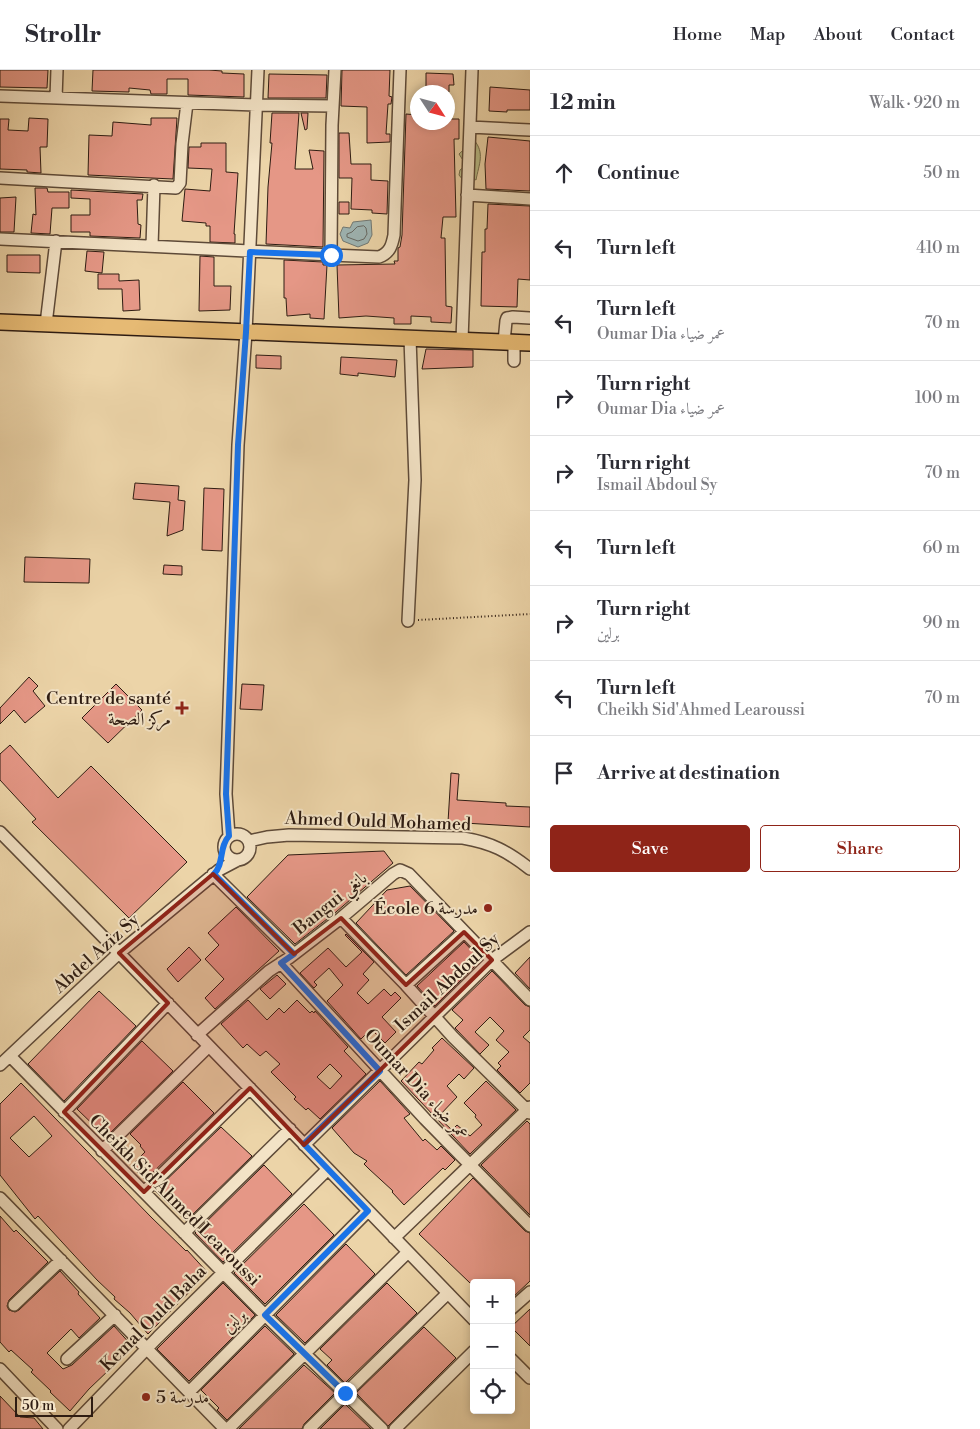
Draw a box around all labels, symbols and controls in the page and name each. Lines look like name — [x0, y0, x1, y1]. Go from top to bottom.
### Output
text: Strollr — [25, 20, 101, 50]
text: Home — [673, 23, 722, 46]
text: Map — [750, 23, 786, 46]
text: About — [814, 23, 863, 46]
text: Contact — [891, 23, 955, 46]
north arrow — [410, 85, 455, 130]
text: 12 min — [550, 90, 616, 116]
text: Walk · 920 m — [869, 93, 960, 113]
icon: ahead — [550, 159, 578, 187]
text: Continue — [597, 161, 680, 185]
text: 50 m — [923, 163, 960, 183]
icon: left — [550, 234, 578, 262]
text: Turn left — [597, 236, 676, 260]
text: 410 m — [916, 238, 960, 258]
route start — [320, 244, 343, 267]
text: Turn left — [597, 297, 676, 321]
icon: left — [550, 309, 578, 337]
text: 70 m — [924, 313, 960, 333]
text: Oumar Dia عمر ضياء — [597, 324, 725, 344]
text: Turn right — [597, 372, 690, 396]
icon: right — [550, 384, 578, 412]
text: 100 m — [915, 388, 960, 408]
text: Oumar Dia عمر ضياء — [597, 399, 725, 419]
text: Turn right — [597, 451, 690, 475]
icon: right — [550, 459, 578, 487]
text: 70 m — [924, 463, 960, 483]
text: Ismail Abdoul Sy — [597, 475, 717, 495]
icon: left — [550, 534, 578, 562]
text: Turn left — [597, 536, 676, 560]
text: 60 m — [922, 538, 960, 558]
text: Turn right — [597, 597, 690, 621]
icon: right — [550, 609, 578, 637]
text: 90 m — [922, 613, 960, 633]
text: برلين — [597, 624, 620, 644]
text: Turn left — [597, 676, 676, 700]
icon: left — [550, 684, 578, 712]
place label: Centre de santé مركز الصحة — [46, 687, 171, 732]
text: 70 m — [924, 688, 960, 708]
text: Cheikh Sid'Ahmed Learoussi — [597, 700, 805, 720]
marker: Centre de santé مركز الصحة — [175, 701, 189, 715]
icon: arrive — [550, 759, 578, 787]
text: Arrive at destination — [597, 761, 780, 785]
street label: Ahmed Ould Mohamed — [283, 807, 472, 836]
button: Save — [550, 825, 750, 872]
button: Share — [760, 825, 960, 872]
street label: Bangui بانغي — [288, 867, 375, 945]
place label: École 6 مدرسة — [374, 897, 478, 920]
marker: École 6 مدرسة — [482, 902, 494, 914]
street label: Abdel Aziz Sy — [48, 908, 145, 999]
street label: Ismail Abdoul Sy — [390, 928, 505, 1037]
street label: Oumar Dia عمر ضياء — [359, 1024, 474, 1145]
street label: Cheikh Sid'Ahmed Learoussi — [84, 1109, 266, 1291]
street label: Kemal Ould Baha — [95, 1260, 212, 1376]
map controls — [470, 1279, 515, 1414]
button: + — [470, 1279, 515, 1324]
street label: برلين — [217, 1304, 251, 1338]
button: − — [470, 1324, 515, 1369]
button: locate — [470, 1369, 515, 1414]
route end — [334, 1382, 357, 1405]
place label: مدرسة 5 — [156, 1386, 209, 1409]
marker: مدرسة 5 — [140, 1391, 152, 1403]
scale bar — [15, 1394, 92, 1417]
text: 50 m — [22, 1397, 54, 1415]

